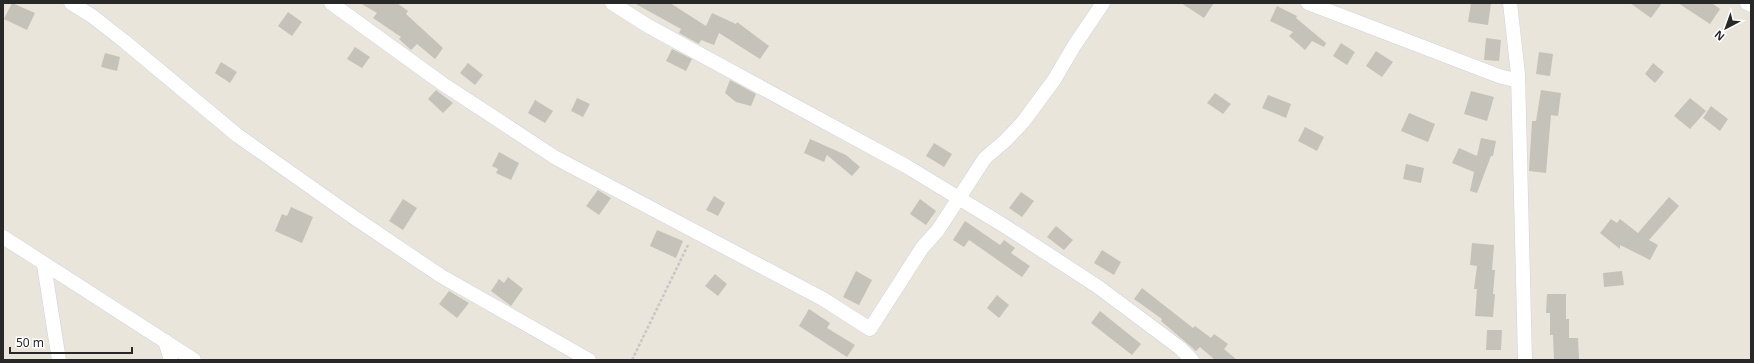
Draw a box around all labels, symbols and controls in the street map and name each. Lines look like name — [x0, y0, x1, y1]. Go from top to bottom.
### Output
north arrow — [1706, 8, 1746, 48]
text: N — [1711, 27, 1727, 45]
scale bar — [10, 329, 132, 355]
text: 50 m — [16, 334, 44, 351]

